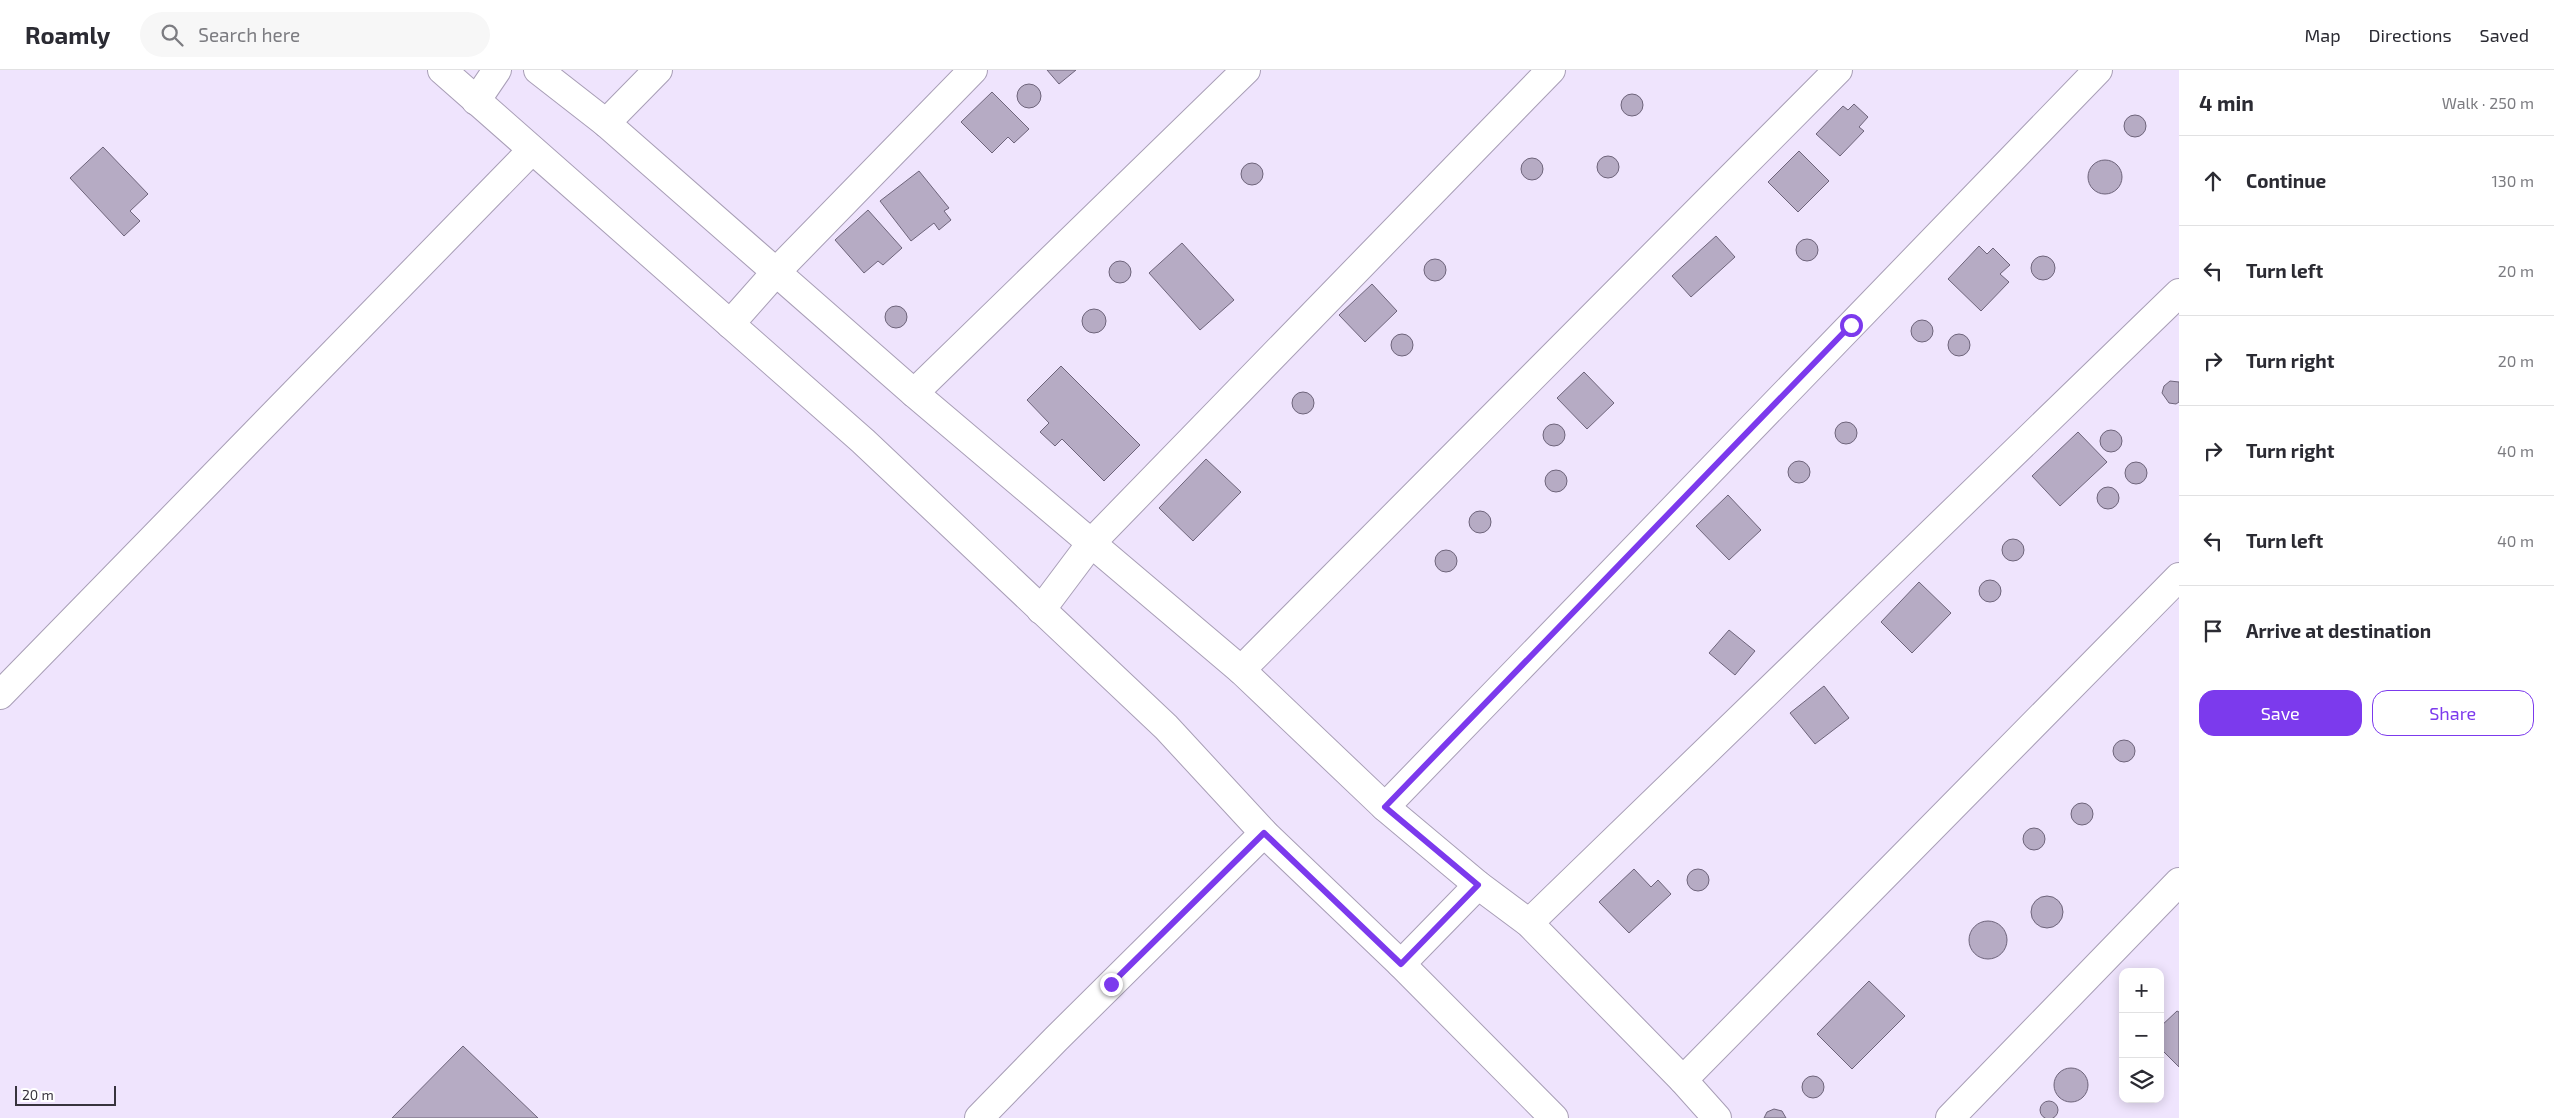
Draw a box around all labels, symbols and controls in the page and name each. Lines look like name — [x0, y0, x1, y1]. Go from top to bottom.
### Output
search box — [140, 12, 490, 57]
text: Roamly — [25, 20, 110, 49]
icon: search — [158, 21, 186, 49]
text: Search here — [198, 23, 300, 46]
text: Map — [2304, 24, 2341, 46]
text: Directions — [2369, 24, 2452, 46]
text: Saved — [2480, 24, 2529, 46]
text: 4 min — [2199, 90, 2254, 115]
text: Walk · 250 m — [2442, 93, 2534, 112]
icon: ahead — [2199, 167, 2227, 195]
text: Continue — [2246, 169, 2326, 192]
text: 130 m — [2492, 171, 2534, 190]
icon: left — [2199, 257, 2227, 285]
text: Turn left — [2246, 259, 2323, 282]
text: 20 m — [2498, 261, 2534, 280]
route start — [1840, 314, 1863, 337]
icon: right — [2199, 347, 2227, 375]
text: Turn right — [2246, 349, 2334, 372]
text: 20 m — [2498, 351, 2534, 370]
icon: right — [2199, 437, 2227, 465]
text: Turn right — [2246, 439, 2334, 462]
text: 40 m — [2497, 441, 2534, 460]
icon: left — [2199, 527, 2227, 555]
text: Turn left — [2246, 529, 2323, 552]
text: 40 m — [2497, 531, 2534, 550]
icon: arrive — [2199, 617, 2227, 645]
text: Arrive at destination — [2246, 619, 2431, 642]
button: Save — [2199, 690, 2362, 736]
button: Share — [2372, 690, 2534, 736]
map controls — [2119, 968, 2164, 1103]
button: + — [2119, 968, 2164, 1013]
route end — [1100, 973, 1123, 996]
button: − — [2119, 1013, 2164, 1058]
button: layers — [2119, 1058, 2164, 1103]
scale bar — [15, 1083, 116, 1106]
text: 20 m — [22, 1086, 54, 1103]

